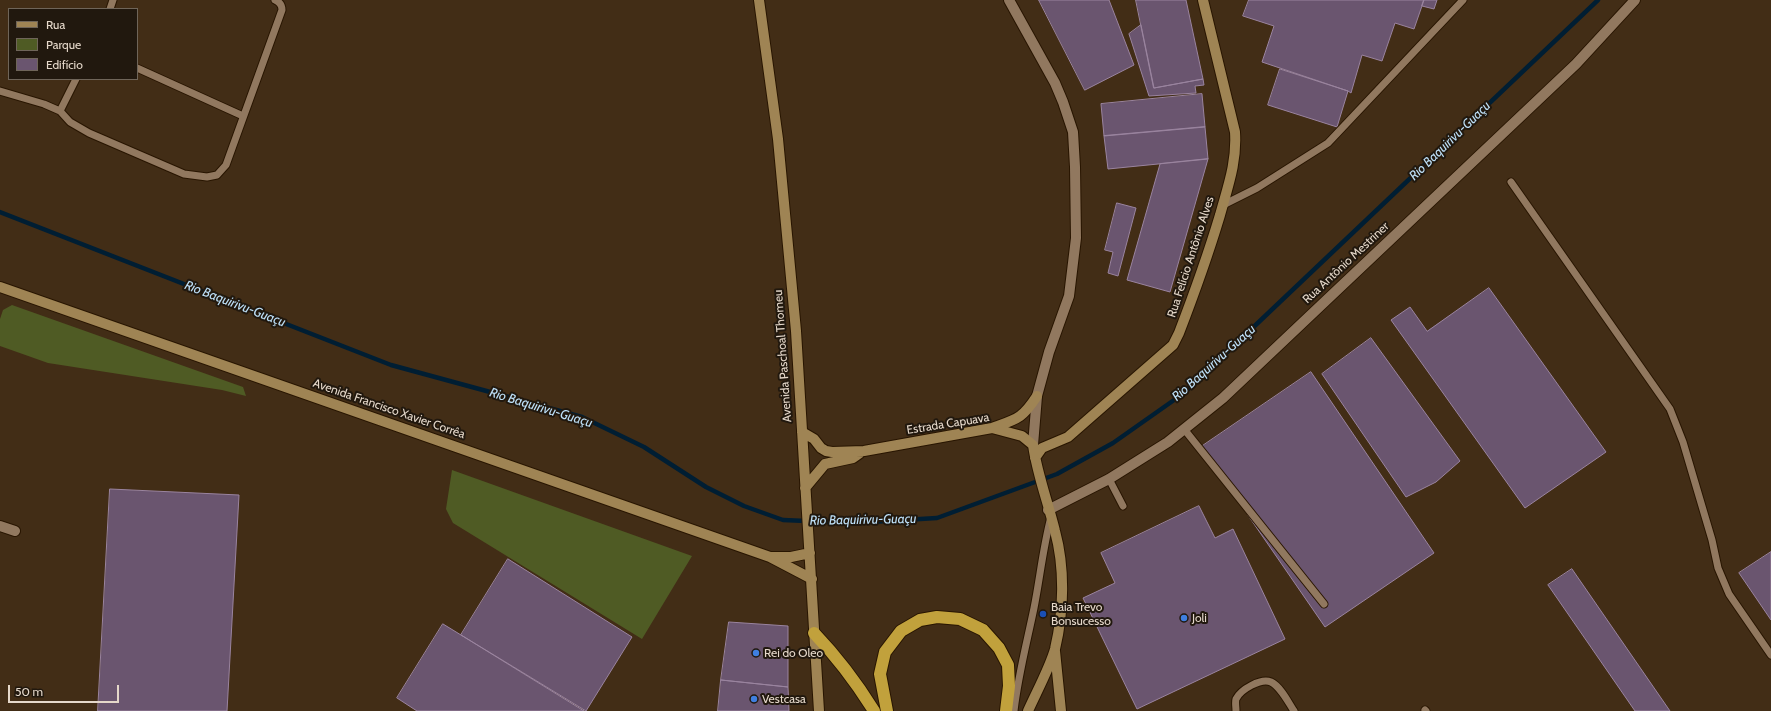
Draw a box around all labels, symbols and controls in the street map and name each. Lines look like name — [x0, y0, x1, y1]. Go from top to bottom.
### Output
legend — [8, 8, 138, 80]
text: Rua — [46, 17, 65, 32]
text: Parque — [46, 37, 81, 52]
text: Edifício — [46, 57, 83, 72]
water label: Rio Baquirivu-Guaçu — [1406, 98, 1494, 184]
street label: Rua Felício Antônio Alves — [1165, 195, 1217, 319]
street label: Rua Antônio Mestriner — [1300, 219, 1392, 307]
water label: Rio Baquirivu-Guaçu — [182, 278, 288, 330]
street label: Avenida Paschoal Thomeu — [771, 289, 795, 423]
water label: Rio Baquirivu-Guaçu — [1169, 321, 1259, 405]
street label: Avenida Francisco Xavier Corrêa — [311, 376, 467, 442]
water label: Rio Baquirivu-Guaçu — [488, 385, 594, 431]
street label: Estrada Capuava — [906, 410, 990, 438]
water label: Rio Baquirivu-Guaçu — [809, 511, 917, 529]
place label: Baia Trevo Bonsucesso — [1051, 600, 1111, 628]
marker: Baia Trevo Bonsucesso — [1038, 609, 1048, 619]
place label: Joli — [1192, 611, 1207, 625]
marker: Joli — [1179, 613, 1189, 623]
place label: Rei do Oleo — [764, 646, 823, 660]
marker: Rei do Oleo — [751, 648, 761, 658]
scale bar — [10, 677, 121, 703]
text: 50 m — [15, 684, 43, 699]
place label: Vestcasa — [762, 692, 806, 706]
marker: Vestcasa — [749, 694, 759, 704]

